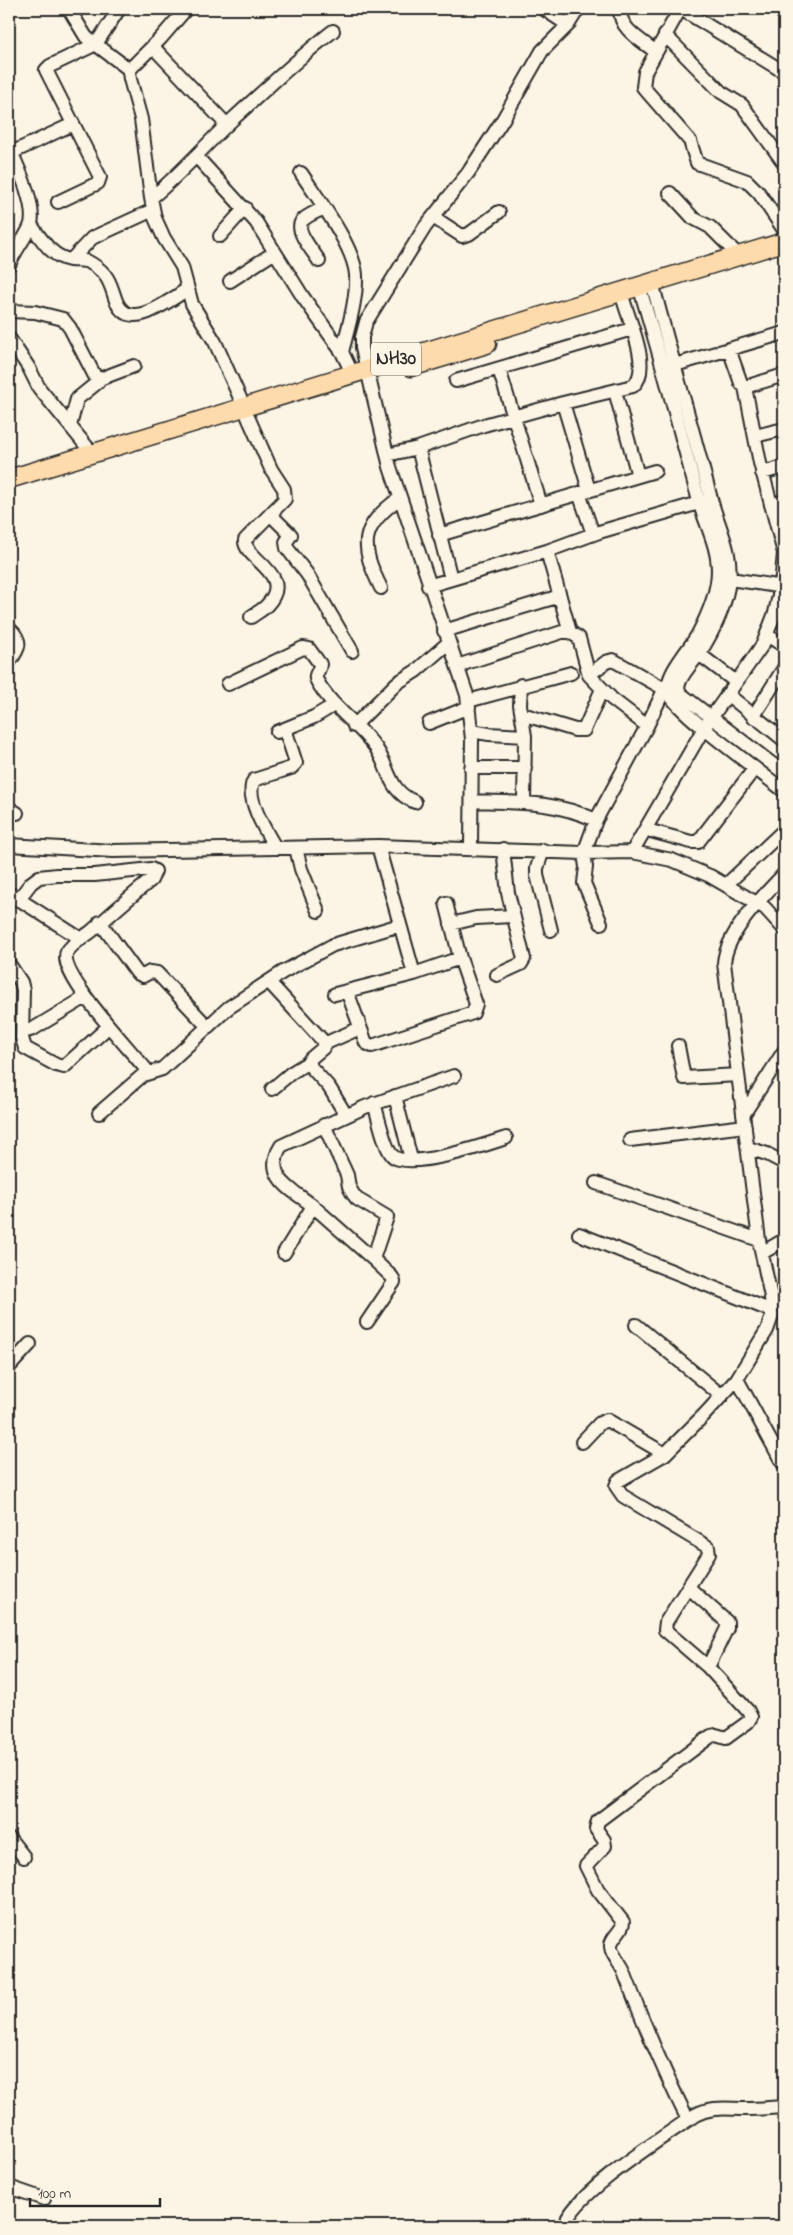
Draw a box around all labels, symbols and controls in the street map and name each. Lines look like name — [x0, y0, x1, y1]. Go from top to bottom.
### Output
road number: NH30 — [371, 342, 421, 376]
scale bar — [30, 2175, 160, 2207]
text: 100 m — [38, 2183, 71, 2205]

